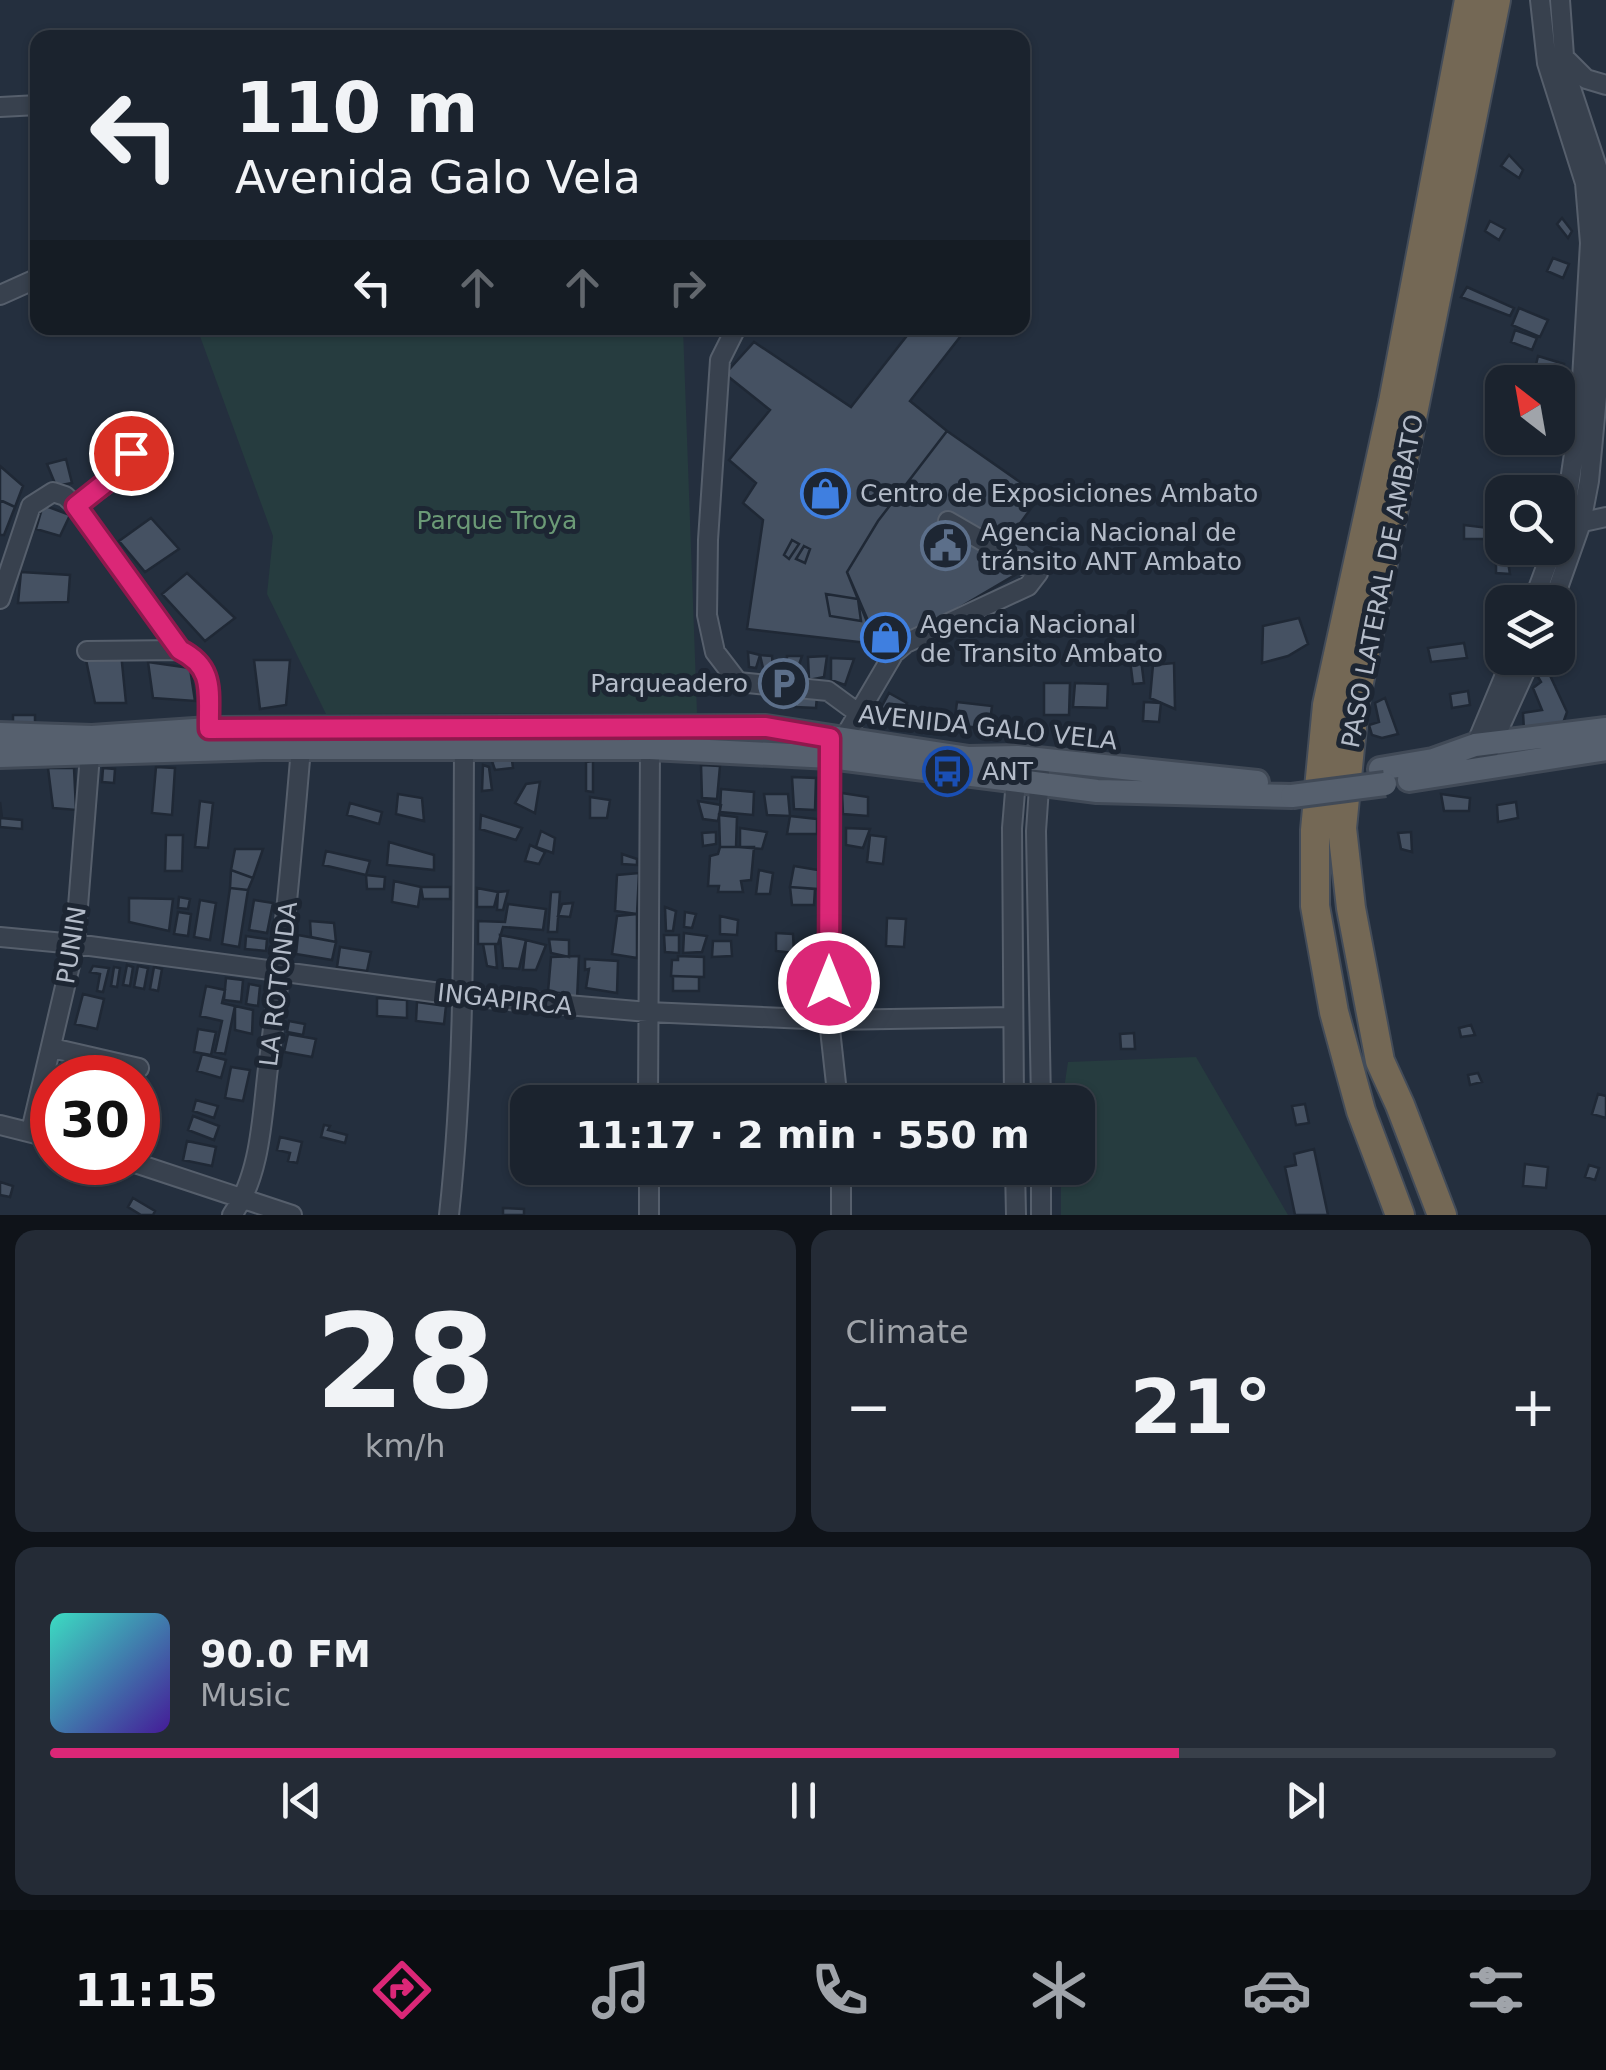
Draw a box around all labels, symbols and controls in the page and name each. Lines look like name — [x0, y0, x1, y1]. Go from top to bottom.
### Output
text: 110 m — [235, 67, 478, 149]
icon: left — [70, 70, 200, 200]
text: Avenida Galo Vela — [235, 151, 641, 204]
icon: left — [345, 260, 400, 315]
icon: ahead — [450, 260, 505, 315]
icon: ahead — [555, 260, 610, 315]
icon: right — [660, 260, 715, 315]
north arrow — [1485, 365, 1575, 455]
map controls — [1485, 365, 1575, 675]
pin — [89, 411, 174, 496]
street label: PASO LATERAL DE AMBATO — [1336, 412, 1429, 750]
icon: arrive — [104, 426, 159, 481]
shop icon: Centro de Exposiciones Ambato — [799, 467, 851, 519]
button: search — [1485, 475, 1575, 565]
place label: Centro de Exposiciones Ambato — [860, 479, 1258, 508]
park label: Parque Troya — [417, 506, 577, 535]
place label: Agencia Nacional de tránsito ANT Ambato — [981, 518, 1242, 576]
public building icon: Agencia Nacional de tránsito ANT Ambato — [920, 520, 972, 572]
button: layers — [1485, 585, 1575, 675]
place label: Agencia Nacional de Transito Ambato — [920, 610, 1163, 668]
shop icon: Agencia Nacional de Transito Ambato — [859, 612, 911, 664]
parking icon: Parqueadero — [757, 657, 809, 709]
place label: Parqueadero — [590, 669, 748, 698]
street label: AVENIDA GALO VELA — [857, 699, 1119, 756]
bus stop icon: ANT — [921, 745, 973, 797]
place label: ANT — [982, 757, 1034, 786]
street label: LA ROTONDA — [254, 900, 303, 1068]
street label: PUNIN — [51, 904, 92, 986]
position arrow — [777, 931, 881, 1035]
street label: INGAPIRCA — [436, 978, 574, 1021]
speed limit sign: 30 — [30, 1055, 160, 1185]
text: 11:17 · 2 min · 550 m — [575, 1113, 1030, 1157]
text: 28 — [315, 1286, 496, 1438]
text: Climate — [846, 1313, 969, 1351]
text: 21° — [1130, 1363, 1272, 1451]
text: − — [846, 1375, 892, 1439]
text: + — [1510, 1375, 1556, 1439]
text: km/h — [365, 1427, 446, 1465]
text: 90.0 FM — [200, 1632, 371, 1676]
text: Music — [200, 1676, 291, 1714]
icon: previous — [274, 1773, 329, 1828]
icon: pause — [776, 1773, 831, 1828]
icon: next — [1278, 1773, 1333, 1828]
icon: directions — [367, 1955, 437, 2025]
icon: music — [586, 1955, 656, 2025]
icon: phone — [805, 1955, 875, 2025]
icon: climate — [1024, 1955, 1094, 2025]
icon: car — [1242, 1955, 1312, 2025]
icon: filters — [1461, 1955, 1531, 2025]
text: 11:15 — [74, 1964, 218, 2017]

